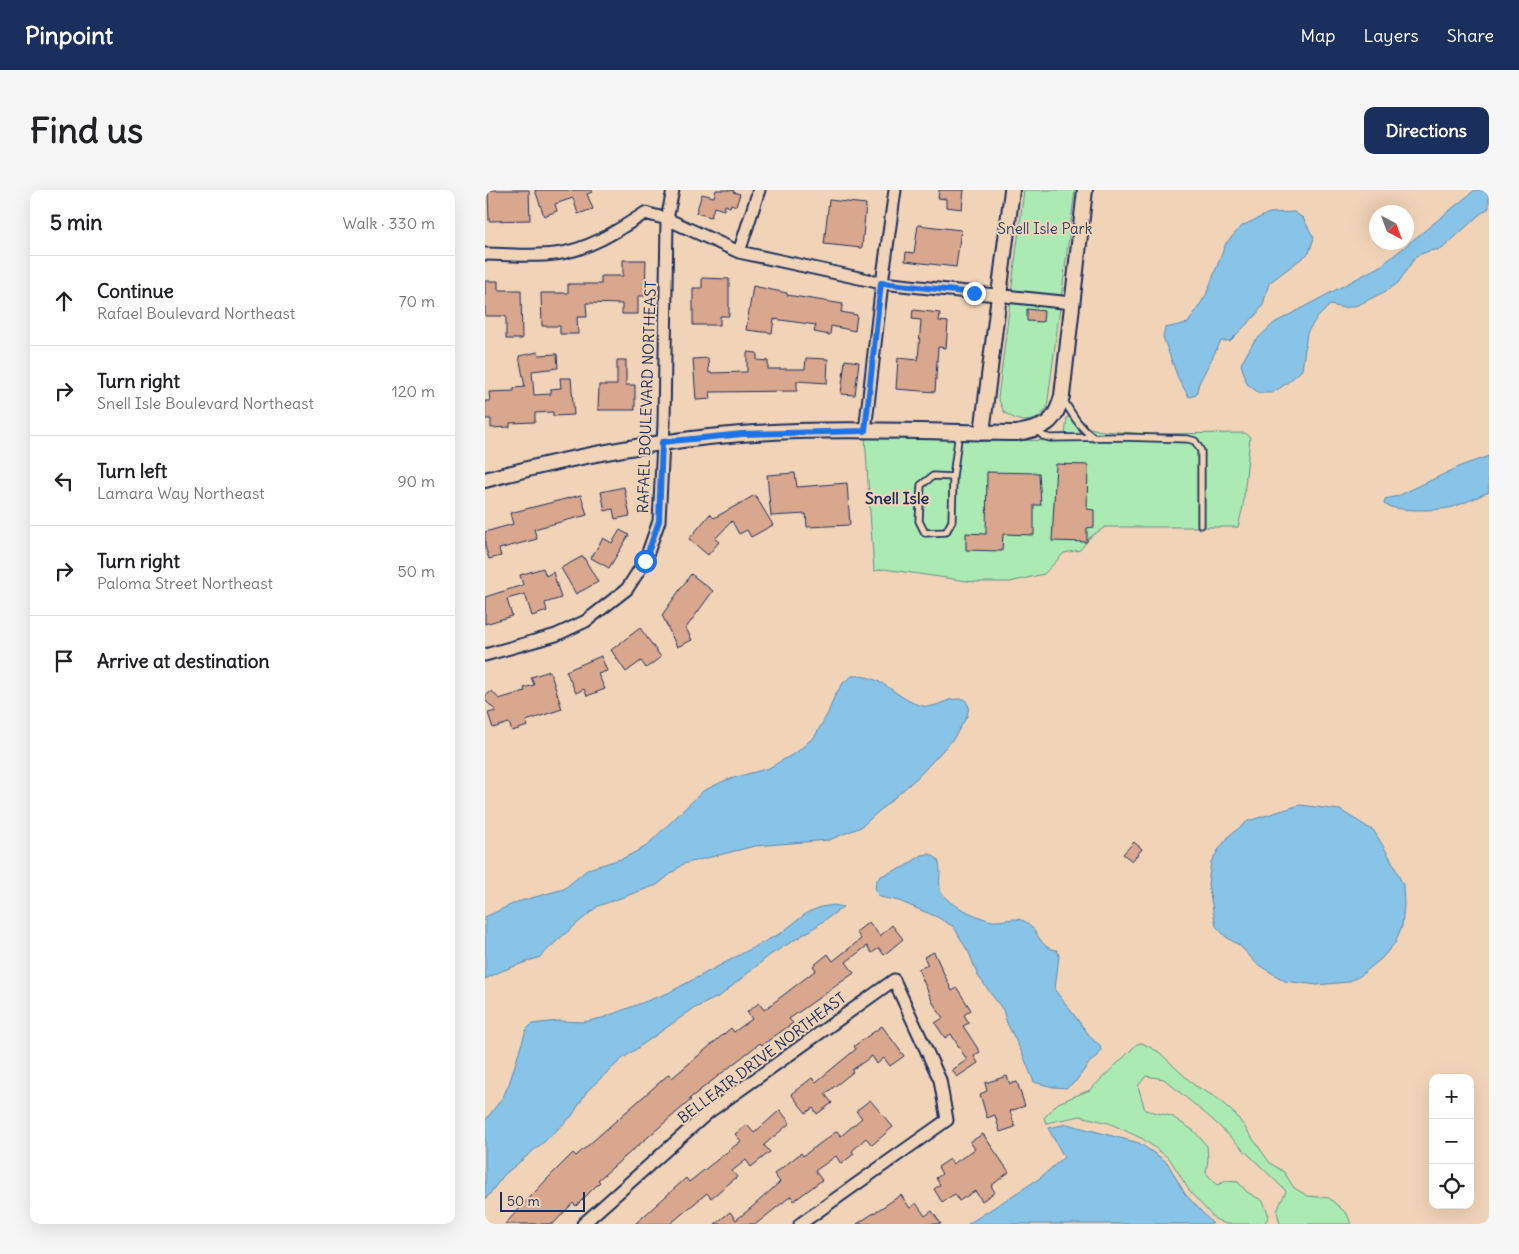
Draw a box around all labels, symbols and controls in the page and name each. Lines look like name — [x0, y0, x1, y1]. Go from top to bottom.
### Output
text: Pinpoint — [25, 20, 113, 50]
text: Map — [1300, 24, 1335, 47]
text: Layers — [1363, 24, 1419, 47]
text: Share — [1447, 24, 1494, 47]
button: Directions — [1364, 107, 1489, 154]
text: Find us — [30, 108, 143, 152]
north arrow — [1369, 205, 1414, 250]
text: 5 min — [50, 209, 102, 236]
text: Walk · 330 m — [342, 213, 435, 233]
park label: Snell Isle Park — [998, 219, 1093, 238]
text: Continue — [97, 279, 174, 303]
street label: RAFAEL BOULEVARD NORTHEAST — [633, 280, 660, 514]
route end — [963, 282, 986, 305]
icon: ahead — [50, 287, 78, 315]
text: 70 m — [399, 291, 435, 311]
text: Rafael Boulevard Northeast — [97, 303, 295, 323]
text: Turn right — [97, 369, 180, 393]
icon: right — [50, 377, 78, 405]
text: 120 m — [392, 381, 435, 401]
text: Snell Isle Boulevard Northeast — [97, 393, 314, 413]
text: Turn left — [97, 459, 167, 483]
icon: left — [50, 467, 78, 495]
text: 90 m — [397, 471, 435, 491]
text: Lamara Way Northeast — [97, 483, 265, 503]
district label: Snell Isle — [865, 488, 929, 508]
text: Turn right — [97, 549, 180, 573]
route start — [634, 550, 657, 573]
icon: right — [50, 557, 78, 585]
text: 50 m — [397, 561, 435, 581]
text: Paloma Street Northeast — [97, 573, 273, 593]
icon: arrive — [50, 647, 78, 675]
text: Arrive at destination — [97, 649, 270, 673]
street label: BELLEAIR DRIVE NORTHEAST — [674, 988, 850, 1127]
map controls — [1429, 1074, 1474, 1209]
button: + — [1429, 1074, 1474, 1119]
button: − — [1429, 1119, 1474, 1164]
button: locate — [1429, 1164, 1474, 1209]
scale bar — [500, 1189, 585, 1212]
text: 50 m — [507, 1192, 540, 1210]

